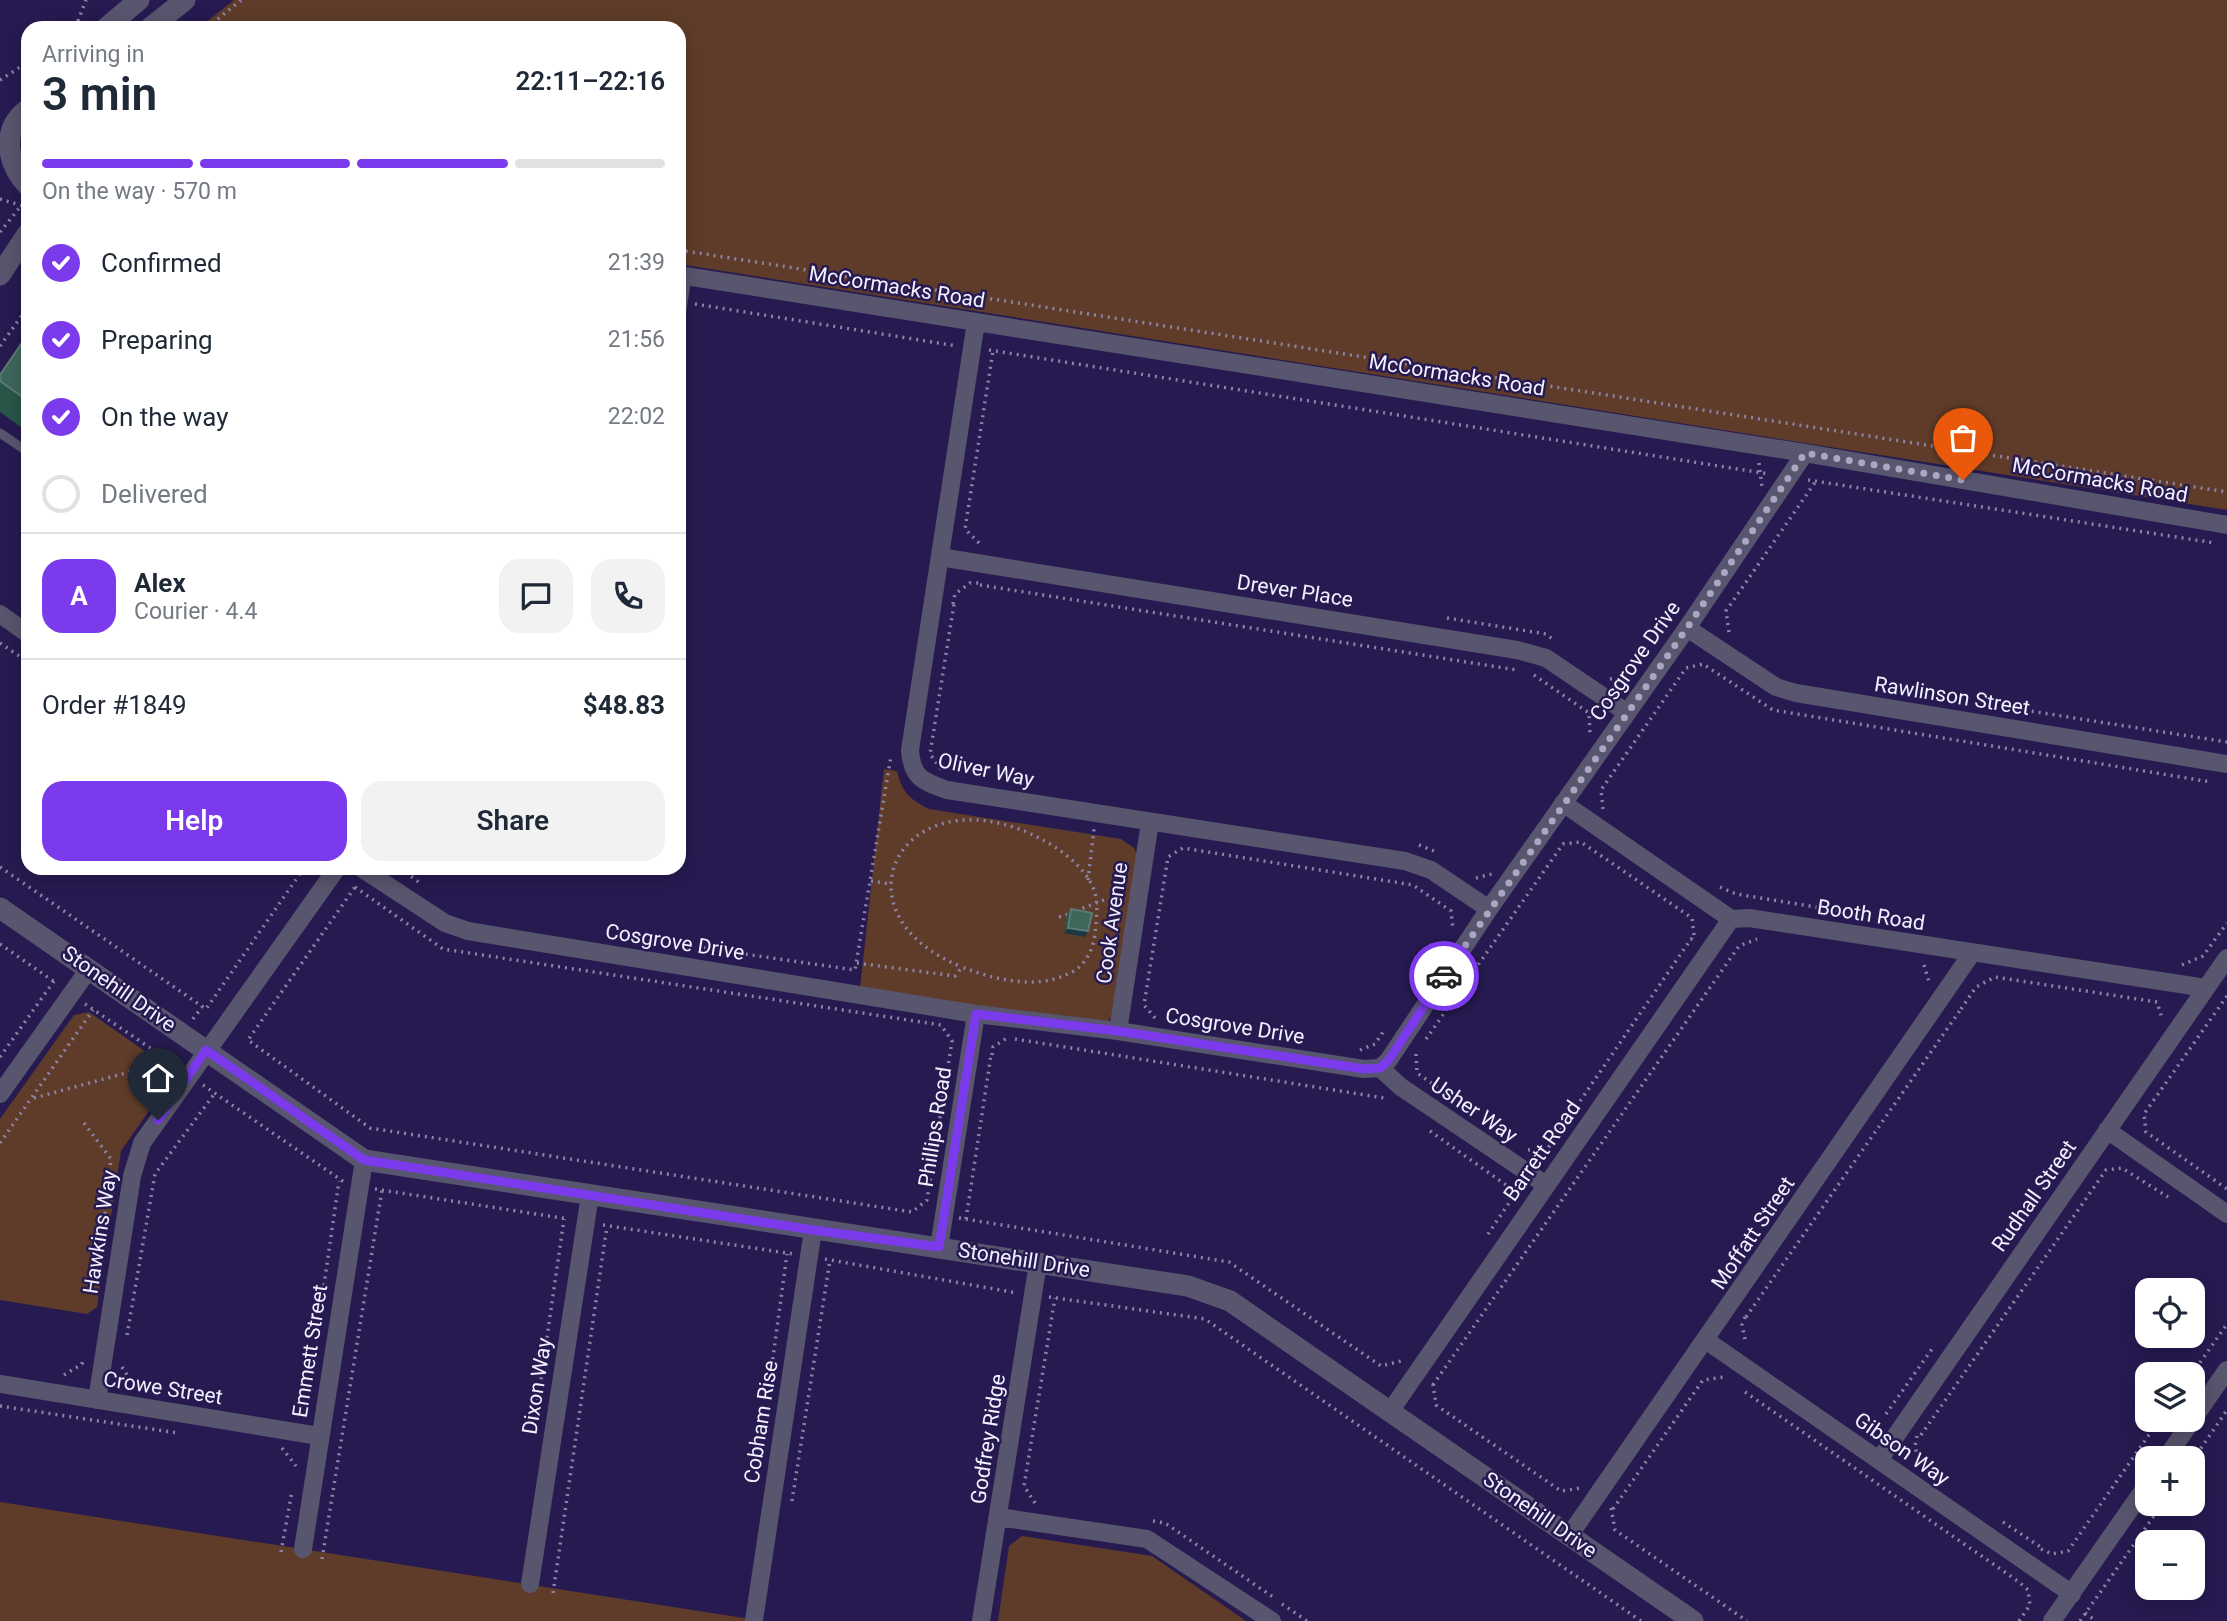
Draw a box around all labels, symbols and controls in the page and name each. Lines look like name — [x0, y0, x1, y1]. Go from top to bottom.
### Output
text: Arriving in — [42, 41, 145, 68]
text: 22:11–22:16 — [515, 66, 665, 96]
text: 3 min — [42, 67, 157, 121]
text: On the way · 570 m — [42, 178, 237, 205]
icon: check — [42, 244, 80, 282]
text: Confirmed — [101, 248, 222, 278]
text: 21:39 — [608, 249, 665, 276]
street label: McCormacks Road — [807, 261, 987, 313]
icon: check — [42, 321, 80, 359]
text: Preparing — [101, 325, 213, 355]
text: 21:56 — [608, 326, 665, 353]
street label: McCormacks Road — [1367, 349, 1547, 401]
icon: check — [42, 398, 80, 436]
text: On the way — [101, 402, 229, 432]
text: 22:02 — [608, 403, 665, 430]
pin — [1933, 408, 1993, 480]
icon: bag — [1944, 419, 1982, 457]
street label: McCormacks Road — [2010, 453, 2190, 507]
text: Delivered — [101, 479, 208, 509]
button: chat — [499, 559, 573, 633]
button: phone — [591, 559, 665, 633]
text: Alex — [134, 568, 186, 598]
street label: Drever Place — [1235, 570, 1355, 612]
text: A — [70, 581, 88, 611]
street label: Cosgrove Drive — [1585, 597, 1685, 725]
text: Courier · 4.4 — [134, 598, 257, 625]
street label: Rawlinson Street — [1873, 672, 2032, 720]
text: Order #1849 — [42, 690, 187, 720]
text: $48.83 — [583, 690, 665, 720]
street label: Oliver Way — [936, 748, 1036, 792]
button: Help — [42, 781, 347, 861]
button: Share — [361, 781, 665, 861]
street label: Cook Avenue — [1092, 861, 1132, 985]
street label: Booth Road — [1815, 895, 1927, 935]
street label: Cosgrove Drive — [604, 919, 746, 965]
street label: Stonehill Drive — [58, 941, 180, 1037]
courier — [1409, 941, 1479, 1011]
icon: car — [1425, 957, 1463, 995]
street label: Cosgrove Drive — [1164, 1003, 1306, 1049]
pin — [128, 1048, 188, 1120]
icon: home — [139, 1059, 177, 1097]
street label: Phillips Road — [914, 1065, 956, 1189]
street label: Usher Way — [1426, 1072, 1522, 1148]
street label: Barrett Road — [1499, 1096, 1585, 1206]
street label: Rudhall Street — [1987, 1136, 2081, 1256]
street label: Hawkins Way — [78, 1168, 122, 1296]
street label: Moffatt Street — [1707, 1172, 1800, 1294]
street label: Stonehill Drive — [956, 1238, 1092, 1282]
map controls — [2135, 1278, 2205, 1600]
button: locate — [2135, 1278, 2205, 1348]
street label: Emmett Street — [288, 1283, 332, 1419]
street label: Dixon Way — [518, 1336, 556, 1436]
street label: Cobham Rise — [739, 1359, 783, 1485]
button: layers — [2135, 1362, 2205, 1432]
street label: Crowe Street — [102, 1367, 224, 1409]
street label: Godfrey Ridge — [966, 1372, 1010, 1506]
street label: Gibson Way — [1850, 1408, 1954, 1491]
button: + — [2135, 1446, 2205, 1516]
street label: Stonehill Drive — [1479, 1467, 1601, 1563]
button: − — [2135, 1530, 2205, 1600]

